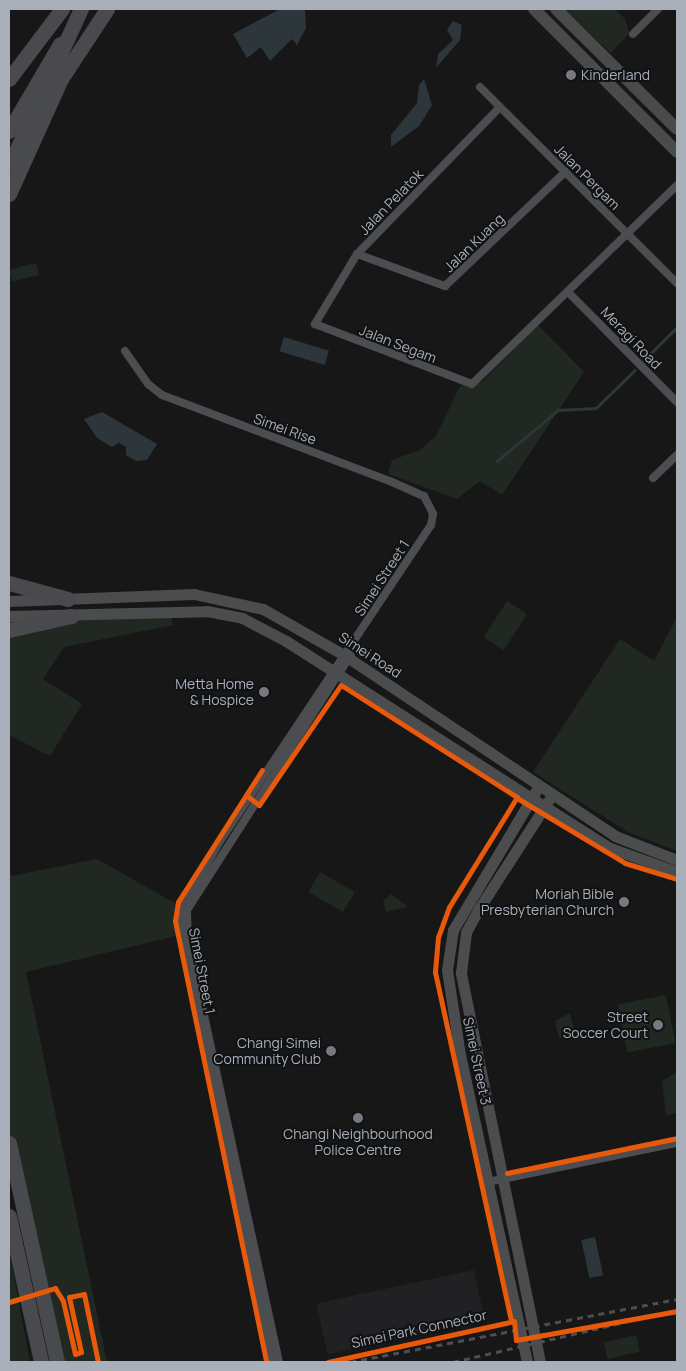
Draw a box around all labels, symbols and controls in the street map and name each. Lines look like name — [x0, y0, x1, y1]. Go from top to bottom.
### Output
place label: Kinderland — [581, 67, 650, 83]
marker: Kinderland — [565, 69, 577, 81]
street label: Jalan Pergam — [551, 141, 623, 213]
street label: Jalan Pelatok — [356, 166, 426, 238]
street label: Jalan Kuang — [440, 210, 508, 276]
street label: Meragi Road — [597, 303, 665, 373]
street label: Jalan Segam — [357, 322, 439, 366]
street label: Simei Rise — [251, 410, 319, 448]
street label: Simei Street 1 — [351, 537, 413, 619]
street label: Simei Road — [336, 629, 404, 681]
place label: Metta Home & Hospice — [175, 676, 254, 709]
marker: Metta Home & Hospice — [258, 686, 270, 698]
place label: Moriah Bible Presbyterian Church — [481, 886, 614, 919]
marker: Moriah Bible Presbyterian Church — [618, 896, 630, 908]
street label: Simei Street 1 — [185, 927, 219, 1015]
place label: Street Soccer Court — [563, 1009, 648, 1042]
street label: Simei Street 3 — [459, 1015, 495, 1107]
marker: Street Soccer Court — [652, 1019, 664, 1031]
place label: Changi Simei Community Club — [214, 1035, 321, 1068]
marker: Changi Simei Community Club — [325, 1045, 337, 1057]
marker: Changi Neighbourhood Police Centre — [352, 1112, 364, 1124]
place label: Changi Neighbourhood Police Centre — [283, 1126, 433, 1158]
street label: Simei Park Connector — [350, 1306, 488, 1352]

